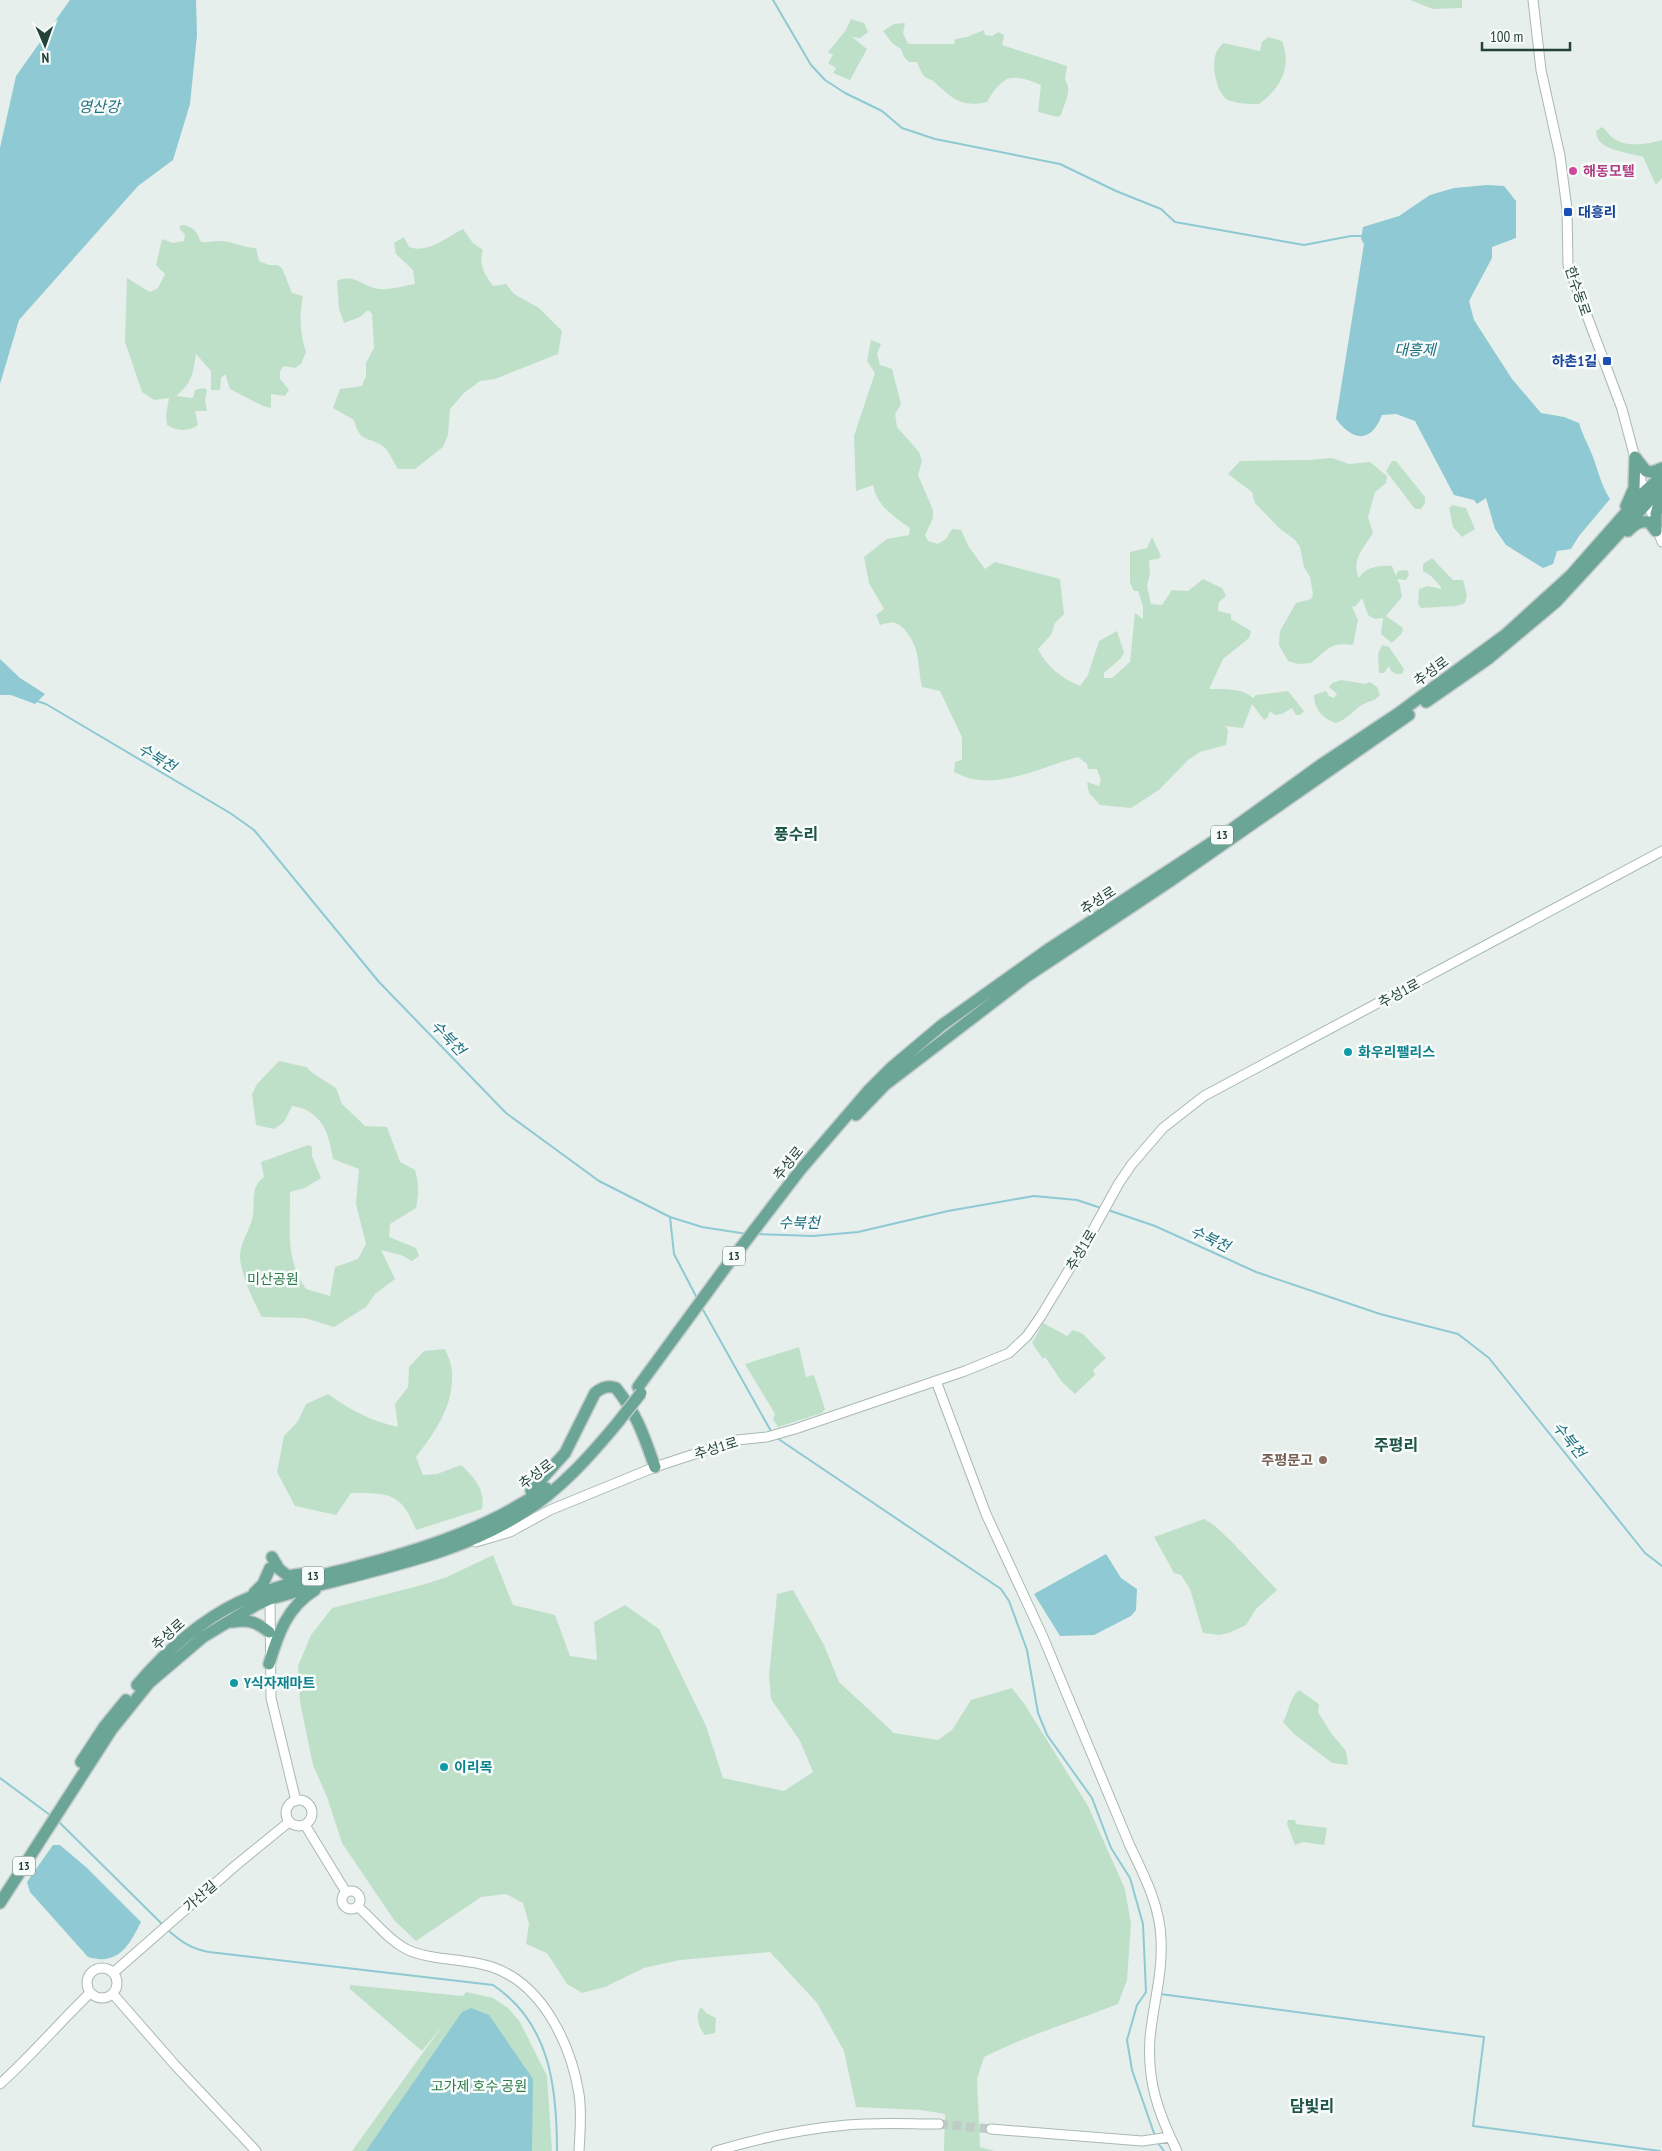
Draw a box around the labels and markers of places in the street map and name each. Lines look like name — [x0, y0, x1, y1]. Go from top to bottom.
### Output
place label: 해동모텔 — [1583, 162, 1635, 180]
marker: 해동모텔 — [1567, 165, 1579, 177]
place label: 대흥리 — [1578, 203, 1617, 221]
marker: 대흥리 — [1562, 206, 1574, 218]
place label: 하촌1길 — [1552, 352, 1597, 370]
marker: 하촌1길 — [1601, 355, 1613, 367]
place label: 화우리팰리스 — [1358, 1043, 1435, 1061]
marker: 화우리팰리스 — [1342, 1046, 1354, 1058]
place label: 주평문고 — [1261, 1451, 1313, 1469]
marker: 주평문고 — [1317, 1454, 1329, 1466]
place label: Y식자재마트 — [243, 1674, 315, 1692]
marker: Y식자재마트 — [228, 1677, 240, 1689]
place label: 이리목 — [454, 1758, 493, 1776]
marker: 이리목 — [438, 1761, 450, 1773]

